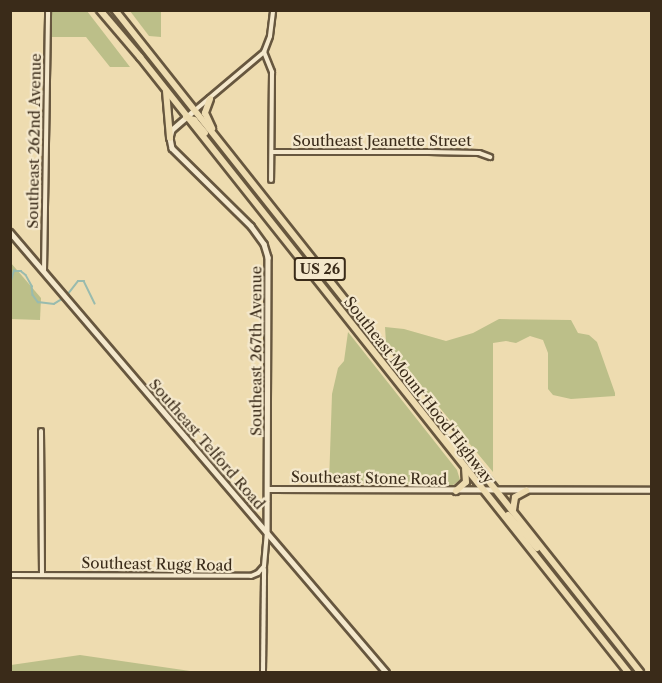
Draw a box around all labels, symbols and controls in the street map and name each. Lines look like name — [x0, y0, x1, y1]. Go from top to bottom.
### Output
street label: Southeast 262nd Avenue — [23, 53, 45, 229]
street label: Southeast Jeanette Street — [293, 132, 471, 150]
road number: US 26 — [293, 258, 347, 280]
street label: Southeast 267th Avenue — [247, 266, 265, 436]
street label: Southeast Mount Hood Highway — [340, 293, 498, 487]
street label: Southeast Telford Road — [145, 375, 269, 513]
street label: Southeast Stone Road — [291, 468, 447, 488]
street label: Southeast Rugg Road — [81, 554, 233, 574]

